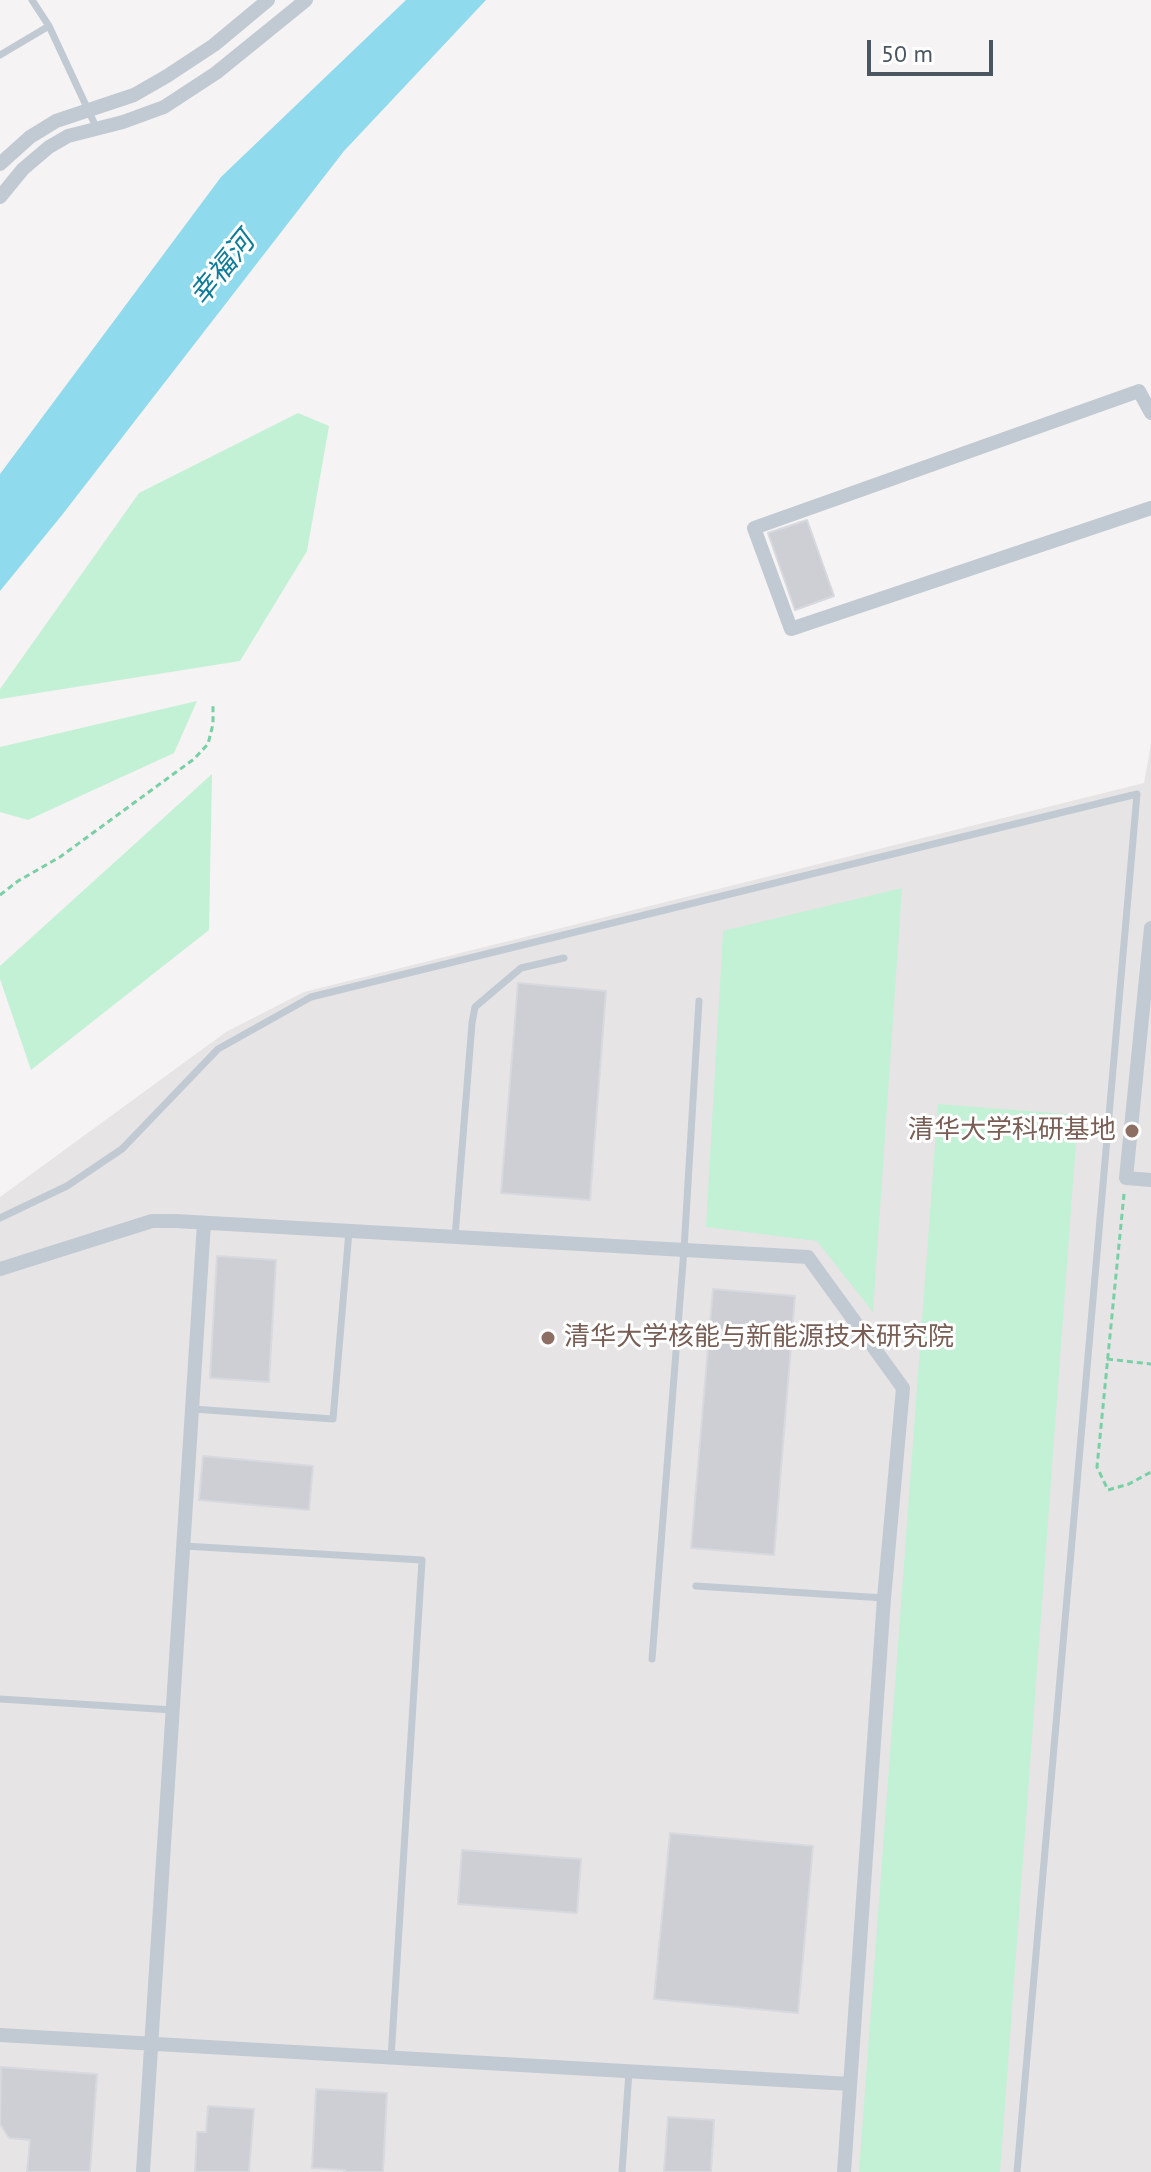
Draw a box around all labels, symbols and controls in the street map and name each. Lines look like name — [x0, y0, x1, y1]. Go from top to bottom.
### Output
scale bar — [871, 24, 997, 74]
text: 50 m — [881, 38, 933, 69]
water label: 幸福河 — [184, 226, 262, 312]
place label: 清华大学科研基地 — [908, 1115, 1116, 1147]
marker: 清华大学科研基地 — [1123, 1122, 1141, 1140]
place label: 清华大学核能与新能源技术研究院 — [564, 1322, 954, 1354]
marker: 清华大学核能与新能源技术研究院 — [539, 1329, 557, 1347]

